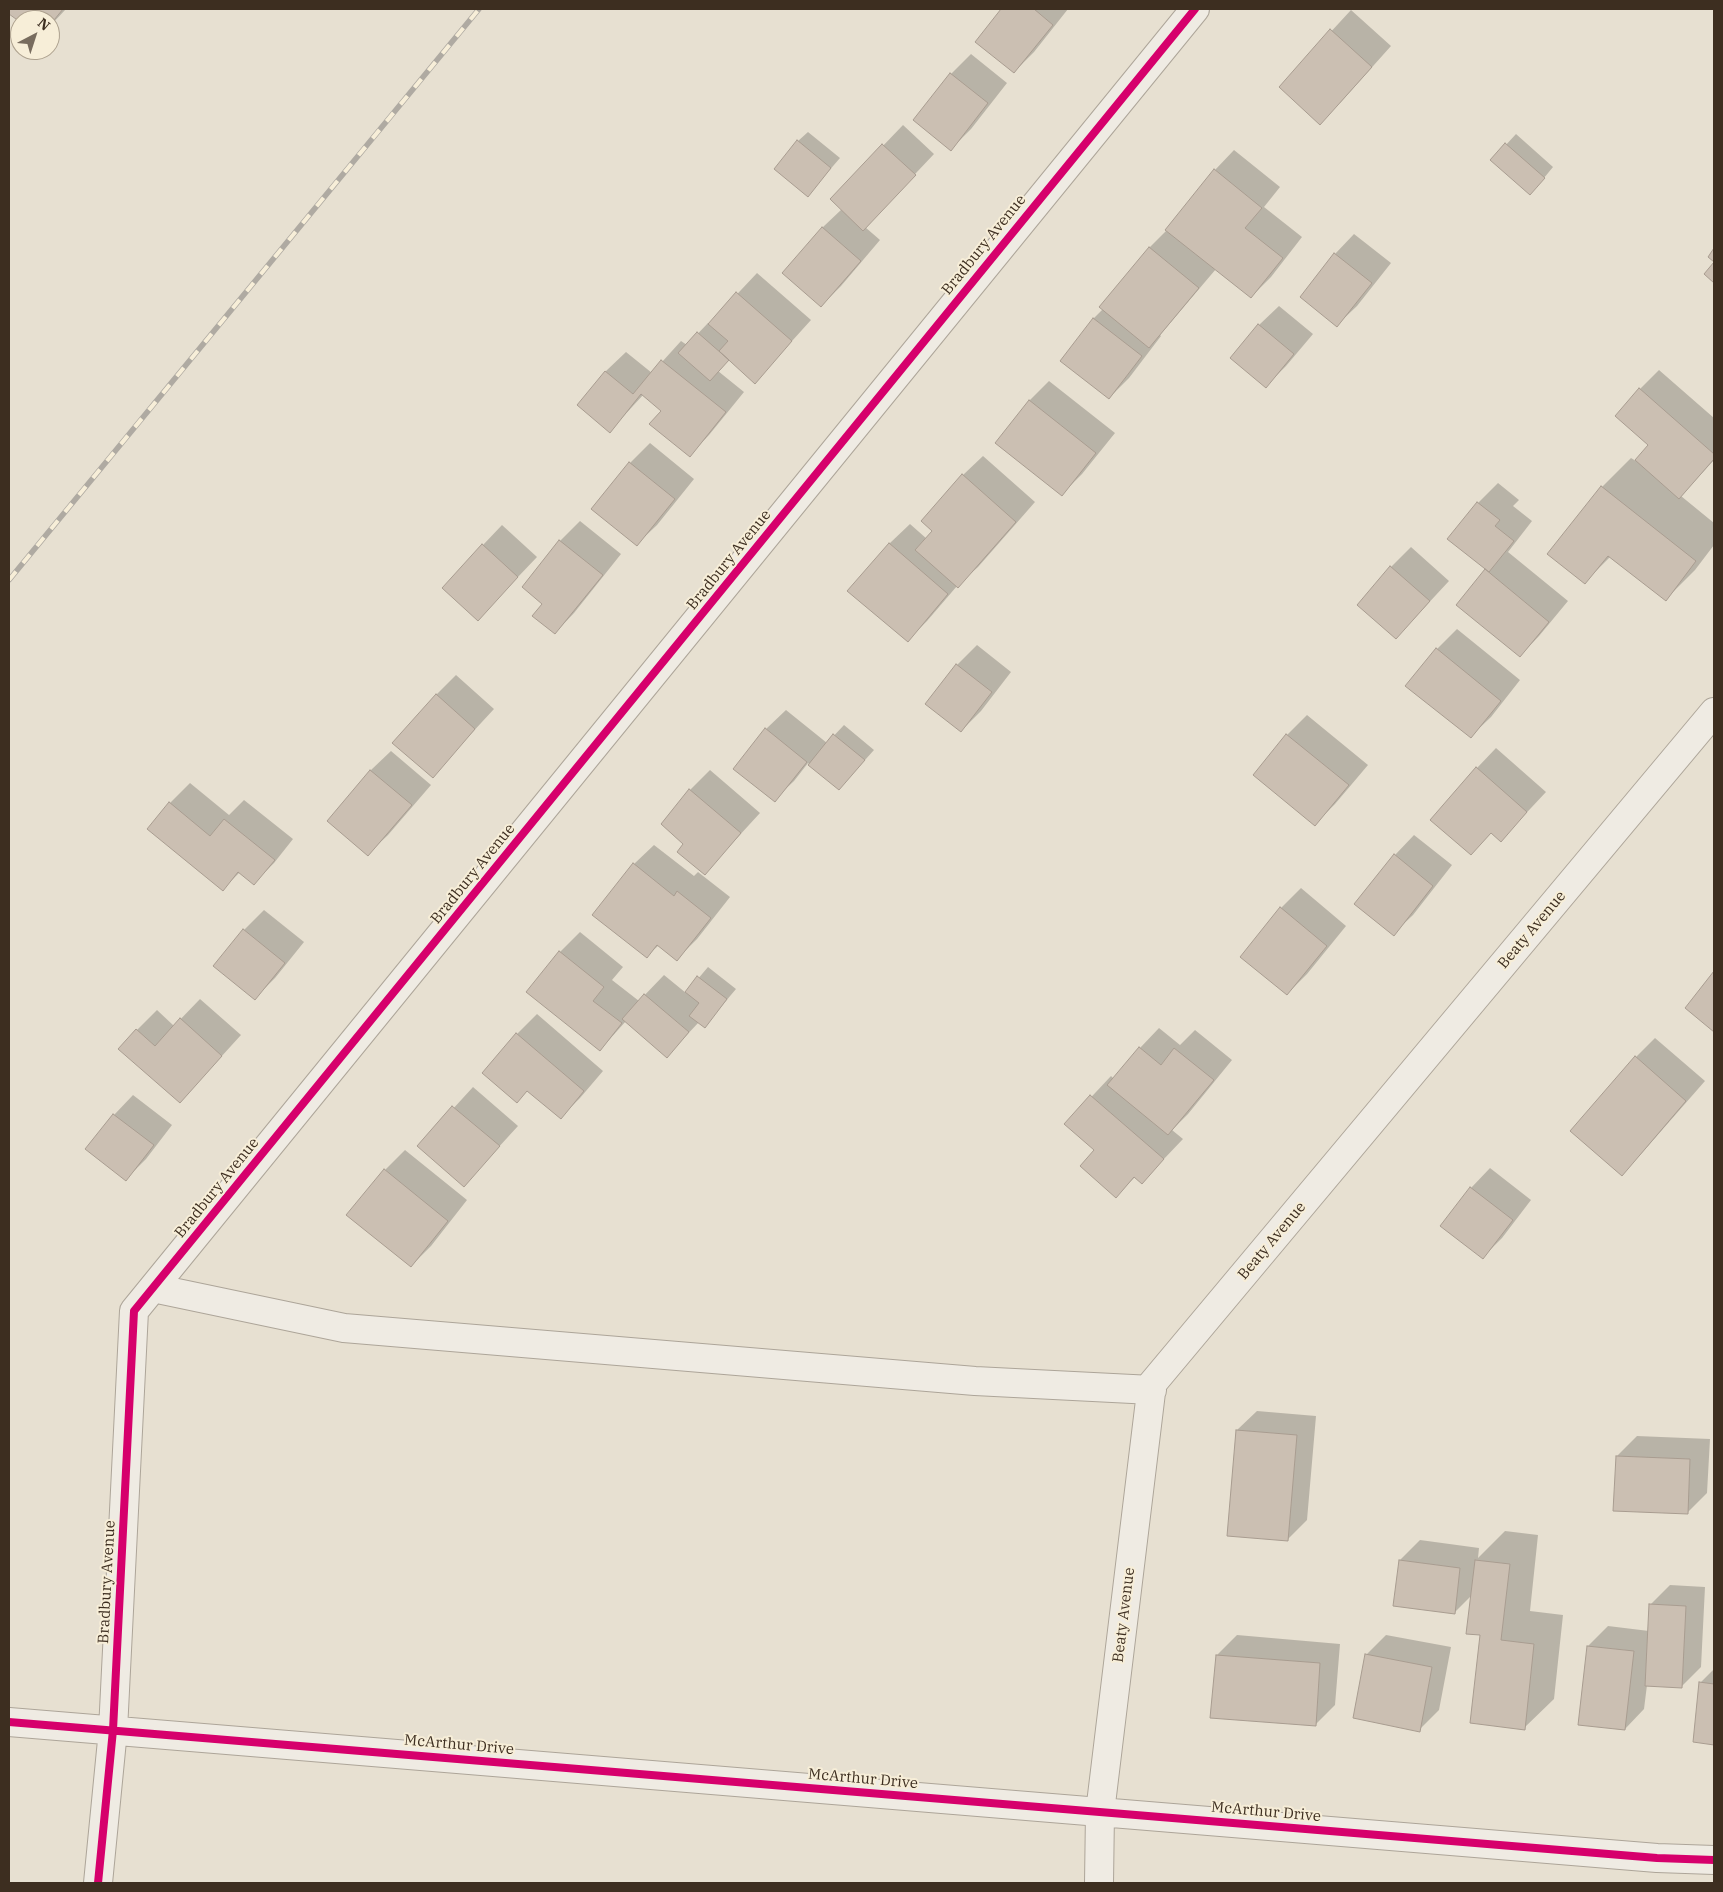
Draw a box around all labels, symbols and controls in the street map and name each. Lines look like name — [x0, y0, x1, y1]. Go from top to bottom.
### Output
north arrow — [10, 10, 60, 60]
text: N — [34, 14, 54, 35]
street label: Bradbury Avenue — [938, 191, 1030, 299]
street label: Bradbury Avenue — [683, 506, 775, 614]
street label: Bradbury Avenue — [427, 820, 519, 928]
street label: Beaty Avenue — [1494, 888, 1570, 972]
street label: Bradbury Avenue — [171, 1134, 263, 1242]
street label: Beaty Avenue — [1234, 1199, 1310, 1283]
street label: Bradbury Avenue — [95, 1520, 119, 1644]
street label: Beaty Avenue — [1109, 1566, 1139, 1664]
street label: McArthur Drive — [403, 1731, 515, 1759]
street label: McArthur Drive — [807, 1765, 919, 1793]
street label: McArthur Drive — [1210, 1798, 1322, 1826]

